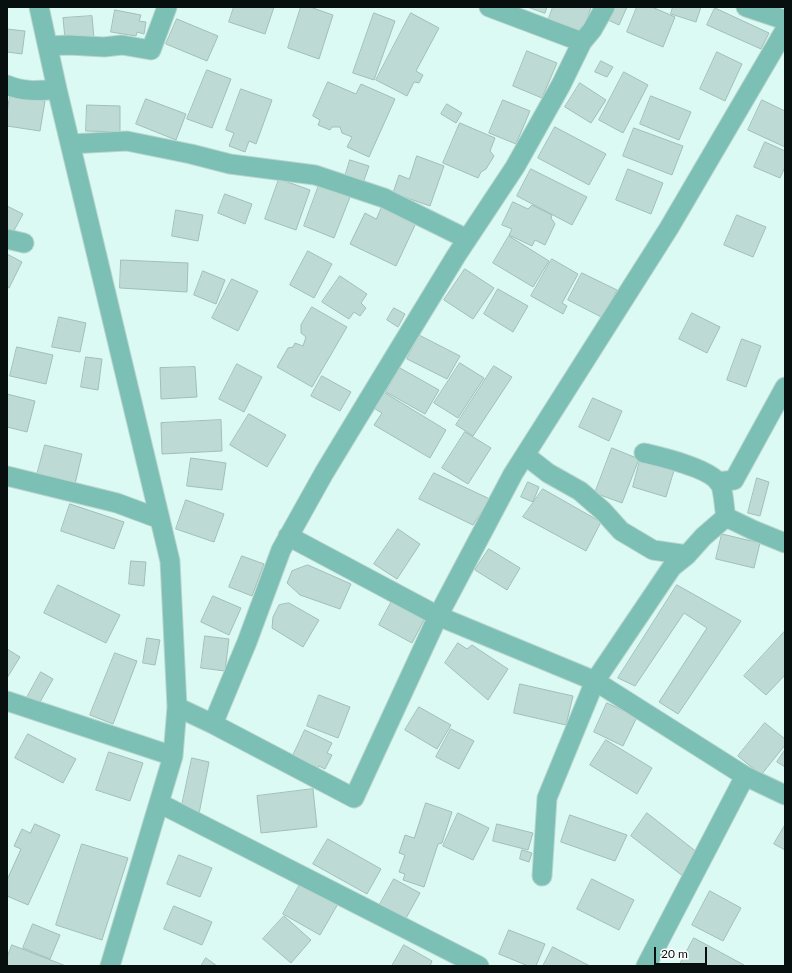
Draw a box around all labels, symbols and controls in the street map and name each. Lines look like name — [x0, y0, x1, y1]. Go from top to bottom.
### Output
scale bar — [656, 939, 709, 965]
text: 20 m — [661, 946, 688, 961]

